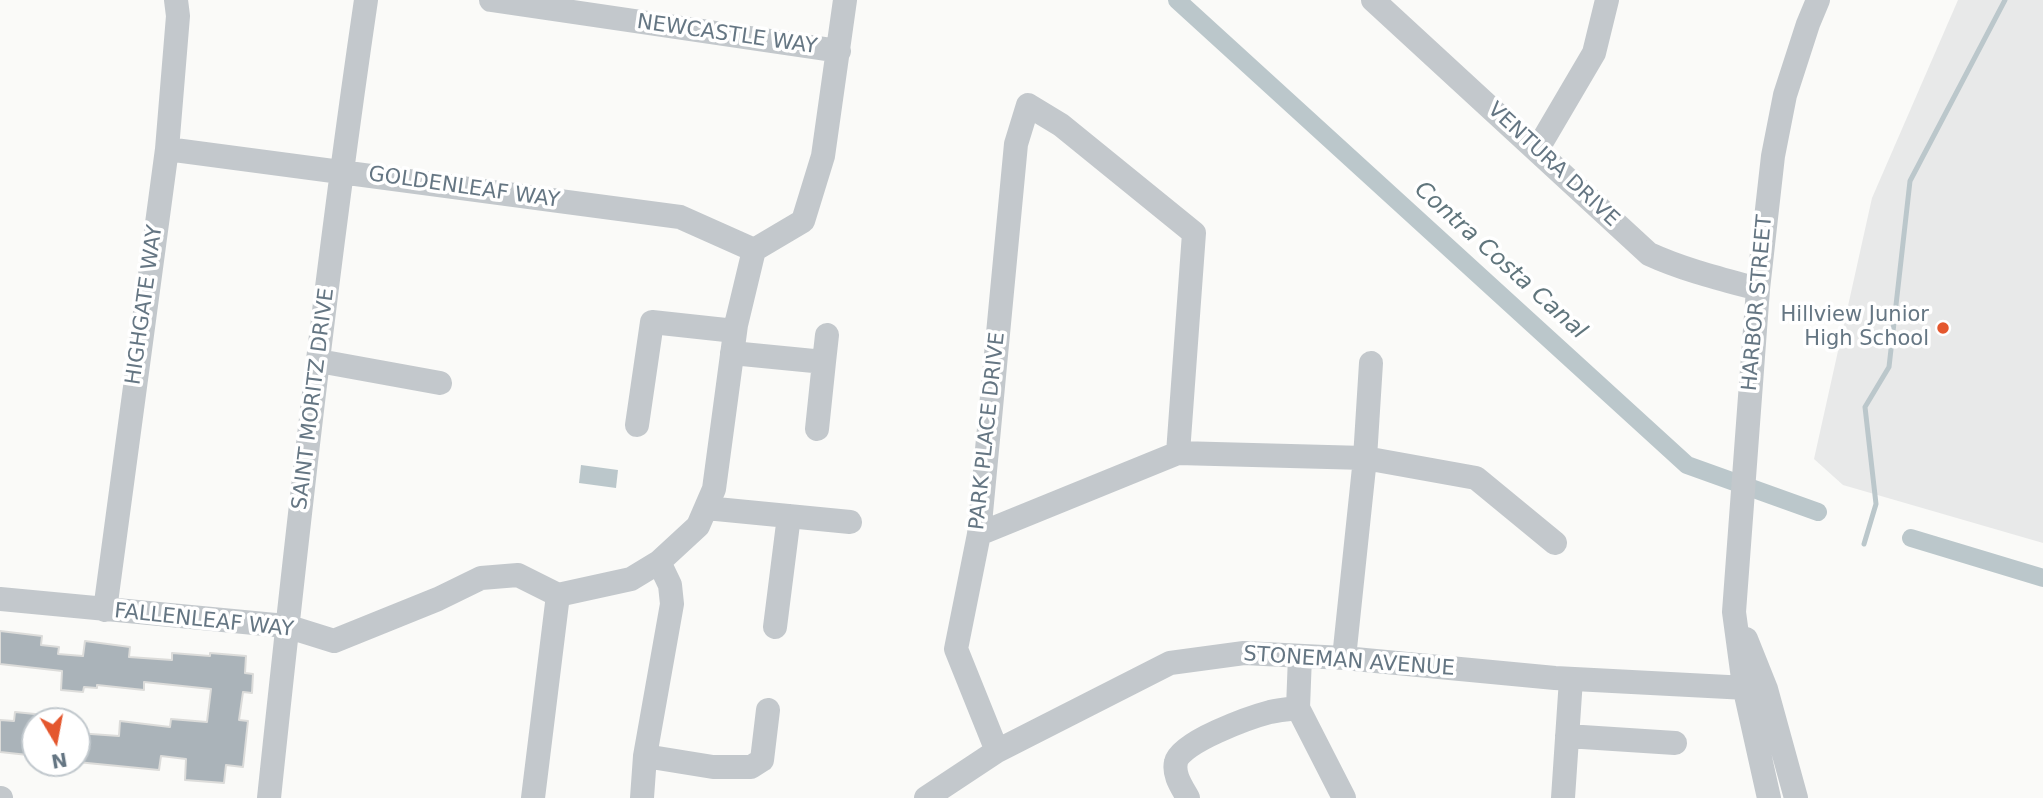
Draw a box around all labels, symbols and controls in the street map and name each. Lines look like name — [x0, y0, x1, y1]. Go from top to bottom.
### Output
street label: NEWCASTLE WAY — [635, 10, 819, 60]
street label: VENTURA DRIVE — [1482, 98, 1624, 232]
street label: GOLDENLEAF WAY — [367, 162, 561, 214]
water label: Contra Costa Canal — [1408, 176, 1592, 346]
street label: HARBOR STREET — [1738, 214, 1778, 392]
street label: HIGHGATE WAY — [121, 224, 169, 386]
street label: SAINT MORITZ DRIVE — [288, 287, 340, 511]
place label: Hillview Junior High School — [1781, 303, 1929, 353]
marker: Hillview Junior High School — [1935, 320, 1951, 336]
street label: PARK PLACE DRIVE — [965, 331, 1011, 531]
street label: FALLENLEAF WAY — [113, 599, 295, 643]
street label: STONEMAN AVENUE — [1243, 642, 1455, 682]
north arrow — [21, 707, 91, 777]
text: N — [50, 748, 69, 773]

